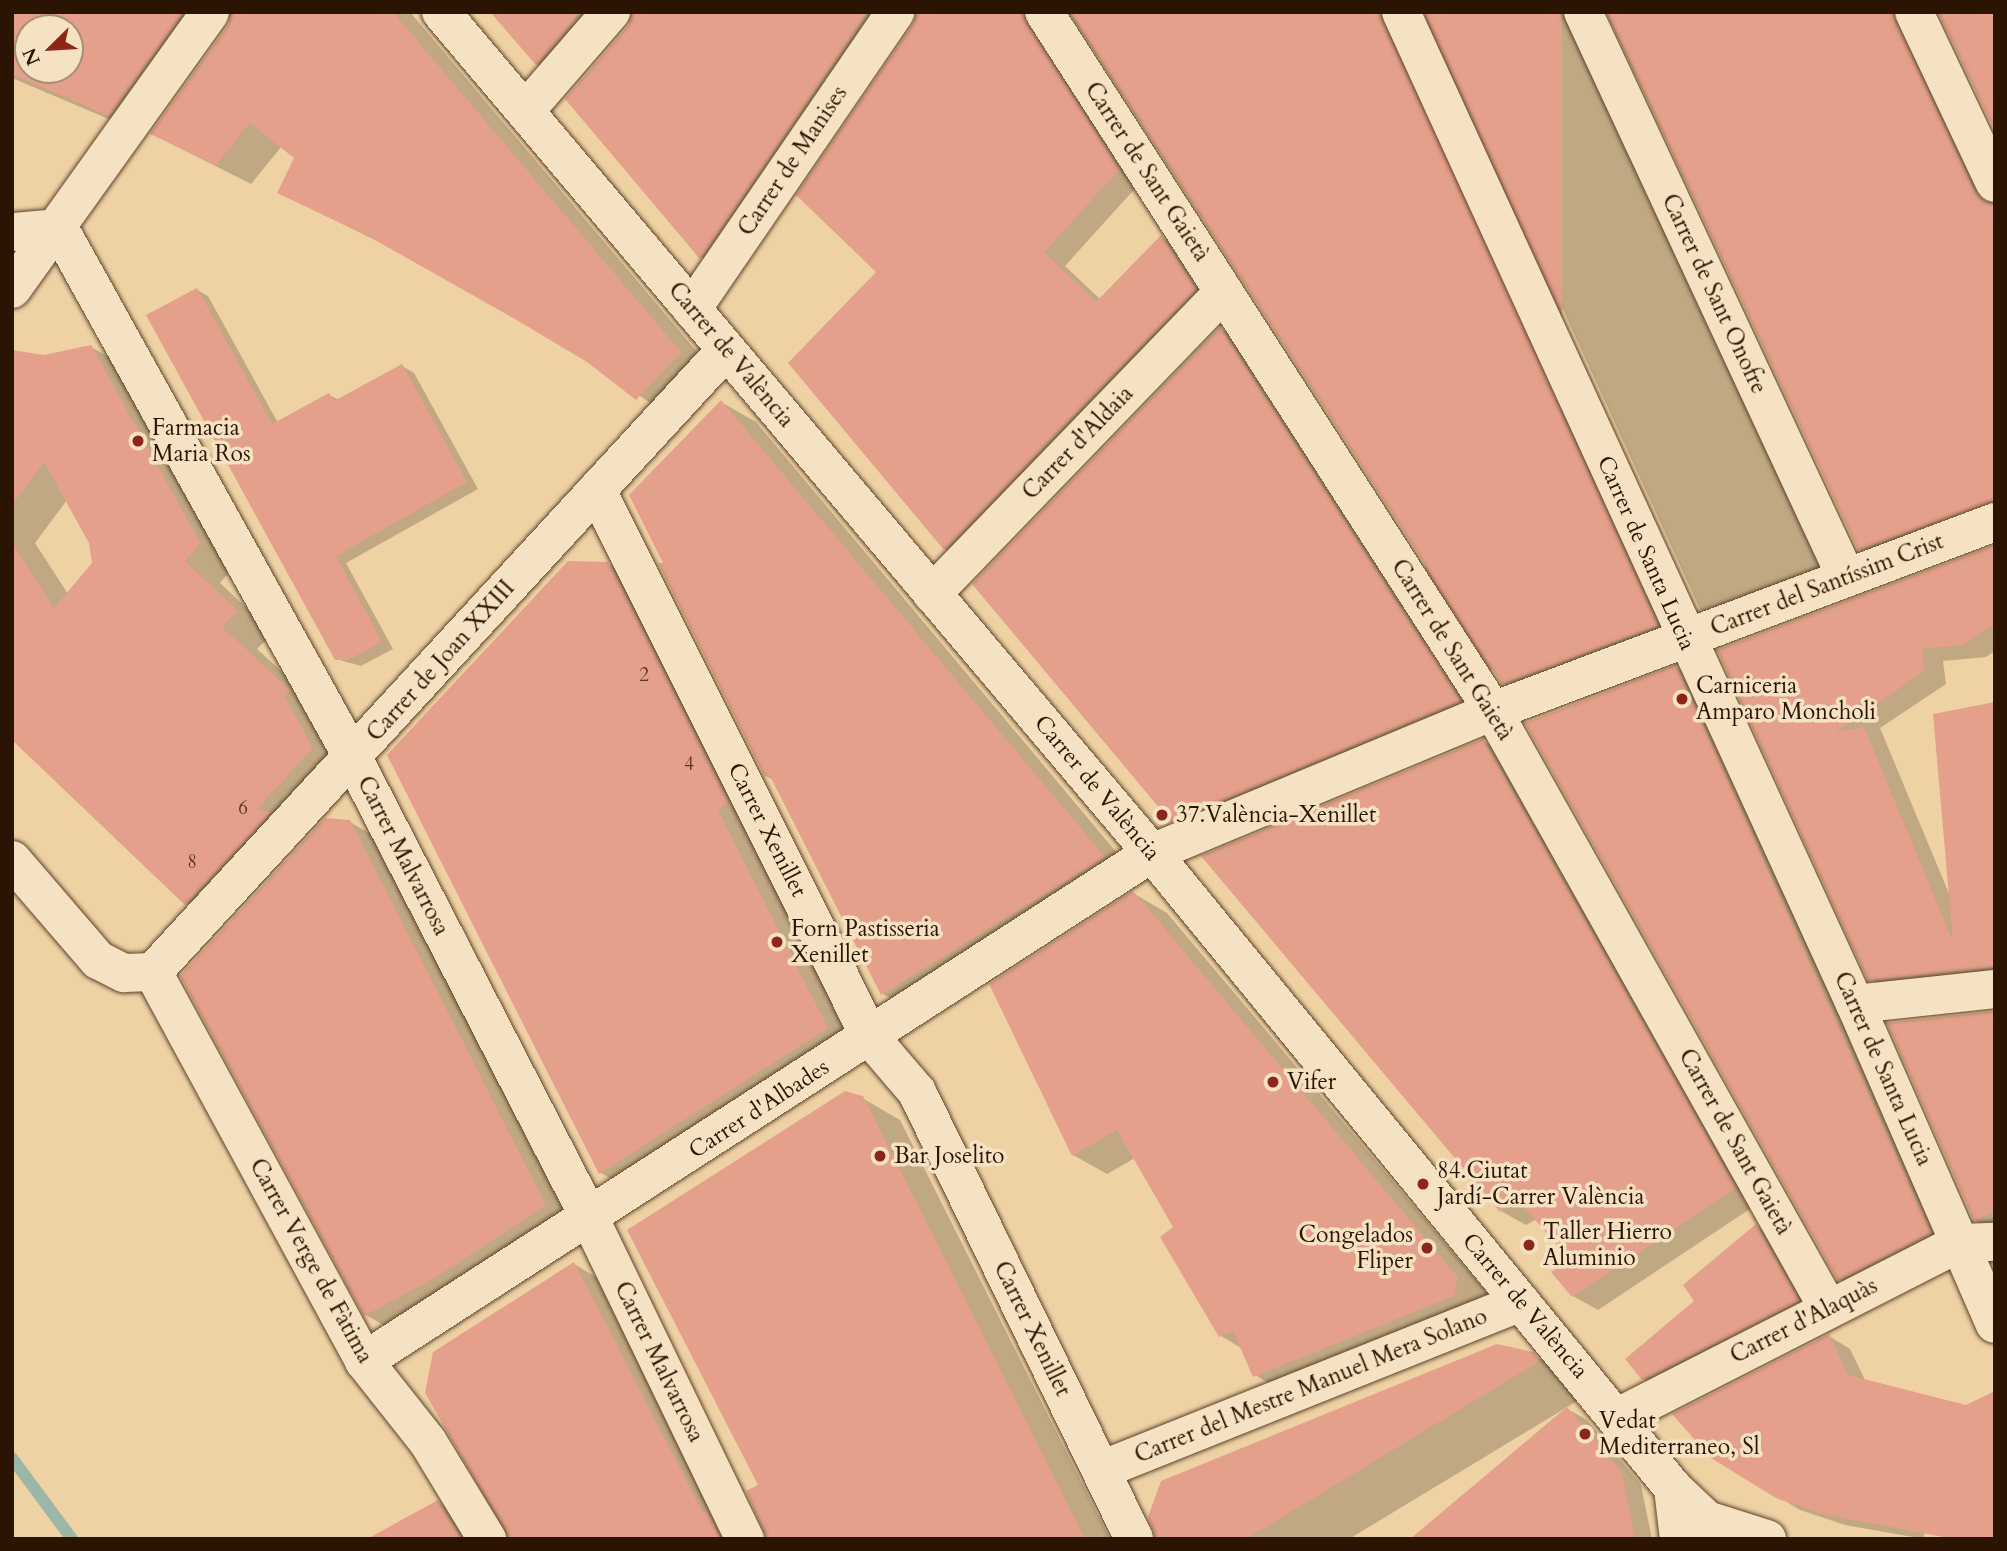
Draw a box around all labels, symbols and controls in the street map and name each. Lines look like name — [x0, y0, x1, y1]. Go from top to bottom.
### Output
north arrow — [14, 14, 84, 84]
text: N — [16, 44, 47, 70]
street label: Carrer de Sant Gaietà — [1079, 77, 1215, 267]
street label: Carrer de Manises — [733, 81, 853, 241]
street label: Carrer de Sant Onofre — [1656, 190, 1772, 398]
street label: Carrer de València — [662, 277, 800, 433]
street label: Carrer d'Aldaia — [1017, 380, 1139, 506]
place label: Farmacia Maria Ros — [152, 414, 251, 468]
marker: Farmacia Maria Ros — [130, 433, 146, 449]
street label: Carrer de Santa Lucia — [1591, 452, 1701, 654]
street label: Carrer del Santíssim Crist — [1707, 528, 1947, 642]
street label: Carrer de Sant Gaietà — [1385, 554, 1519, 746]
street label: Carrer de Joan XXIII — [361, 575, 521, 747]
house number: 2 — [639, 665, 649, 687]
place label: Carniceria Amparo Moncholi — [1696, 672, 1876, 726]
marker: Carniceria Amparo Moncholi — [1674, 691, 1690, 707]
street label: Carrer de València — [1028, 710, 1166, 866]
house number: 4 — [684, 754, 694, 776]
street label: Carrer Xenillet — [721, 758, 813, 902]
street label: Carrer Malvarrosa — [351, 772, 455, 940]
house number: 6 — [238, 798, 248, 820]
place label: 37.València-Xenillet — [1176, 801, 1376, 829]
marker: 37.València-Xenillet — [1154, 807, 1170, 823]
house number: 8 — [187, 852, 197, 874]
place label: Forn Pastisseria Xenillet — [791, 915, 940, 969]
marker: Forn Pastisseria Xenillet — [769, 934, 785, 950]
street label: Carrer de Santa Lucia — [1828, 968, 1938, 1170]
street label: Carrer de Sant Gaietà — [1672, 1044, 1798, 1240]
street label: Carrer d'Albades — [684, 1053, 834, 1165]
place label: Vifer — [1287, 1068, 1336, 1096]
marker: Vifer — [1265, 1074, 1281, 1090]
place label: Bar Joselito — [894, 1142, 1005, 1170]
marker: Bar Joselito — [872, 1148, 888, 1164]
street label: Carrer Verge de Fàtima — [243, 1154, 379, 1368]
place label: 84.Ciutat Jardí-Carrer València — [1437, 1157, 1644, 1211]
marker: 84.Ciutat Jardí-Carrer València — [1415, 1176, 1431, 1192]
place label: Taller Hierro Aluminio — [1543, 1218, 1672, 1272]
place label: Congelados Fliper — [1298, 1221, 1413, 1275]
street label: Carrer de València — [1456, 1228, 1594, 1384]
marker: Taller Hierro Aluminio — [1521, 1237, 1537, 1253]
marker: Congelados Fliper — [1419, 1240, 1435, 1256]
street label: Carrer Xenillet — [987, 1257, 1077, 1401]
street label: Carrer d'Alaquàs — [1726, 1272, 1882, 1370]
street label: Carrer Malvarrosa — [608, 1277, 710, 1447]
street label: Carrer del Mestre Manuel Mera Solano — [1131, 1302, 1491, 1470]
place label: Vedat Mediterraneo, Sl — [1599, 1407, 1760, 1461]
marker: Vedat Mediterraneo, Sl — [1577, 1426, 1593, 1442]

